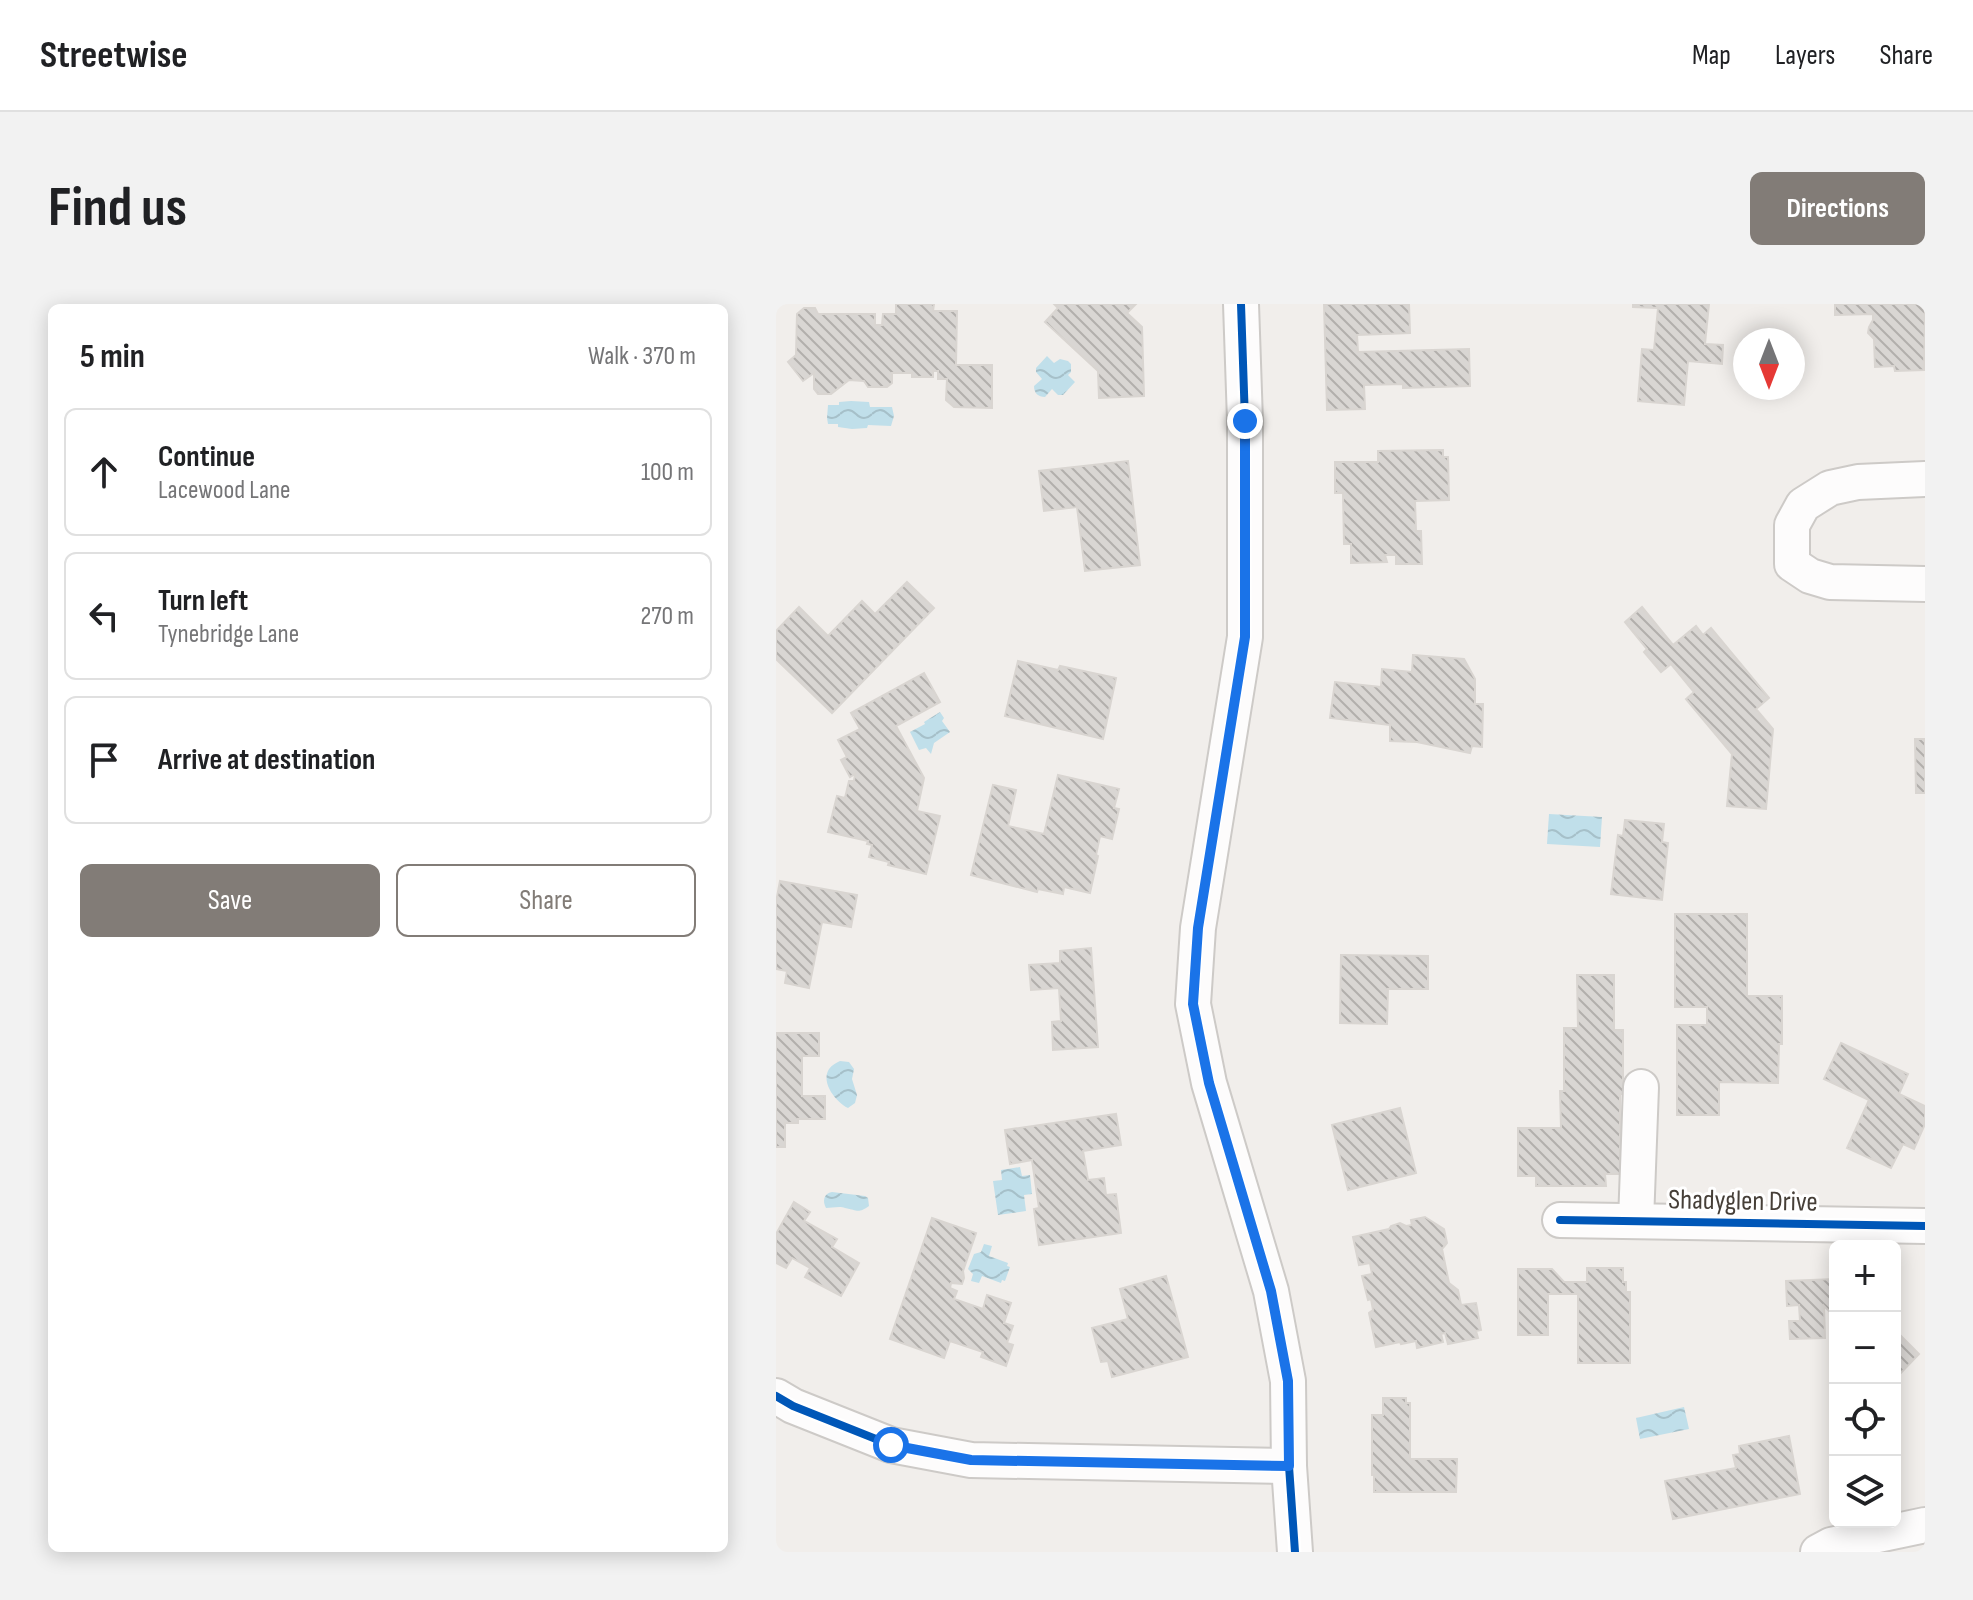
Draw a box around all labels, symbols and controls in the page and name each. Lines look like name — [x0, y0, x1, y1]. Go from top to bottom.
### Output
text: Streetwise — [40, 33, 188, 78]
text: Map — [1692, 39, 1731, 72]
text: Layers — [1775, 39, 1835, 72]
text: Share — [1879, 39, 1933, 72]
button: Directions — [1750, 172, 1925, 245]
text: Find us — [48, 175, 187, 242]
north arrow — [1733, 328, 1805, 400]
text: 5 min — [80, 336, 145, 377]
text: Walk · 370 m — [588, 341, 696, 372]
route end — [1227, 403, 1263, 439]
text: Continue — [158, 439, 255, 475]
icon: ahead — [82, 450, 126, 494]
text: 100 m — [641, 457, 694, 488]
text: Lacewood Lane — [158, 475, 291, 506]
text: Turn left — [158, 583, 248, 619]
icon: left — [82, 594, 126, 638]
text: 270 m — [641, 601, 694, 632]
text: Tynebridge Lane — [158, 619, 299, 650]
icon: arrive — [82, 738, 126, 782]
text: Arrive at destination — [158, 742, 375, 778]
button: Save — [80, 864, 380, 937]
button: Share — [396, 864, 696, 937]
street label: Shadyglen Drive — [1668, 1183, 1818, 1219]
map controls — [1829, 1240, 1901, 1528]
button: + — [1829, 1240, 1901, 1312]
button: − — [1829, 1312, 1901, 1384]
button: locate — [1829, 1384, 1901, 1456]
route start — [873, 1427, 909, 1463]
button: layers — [1829, 1456, 1901, 1528]

